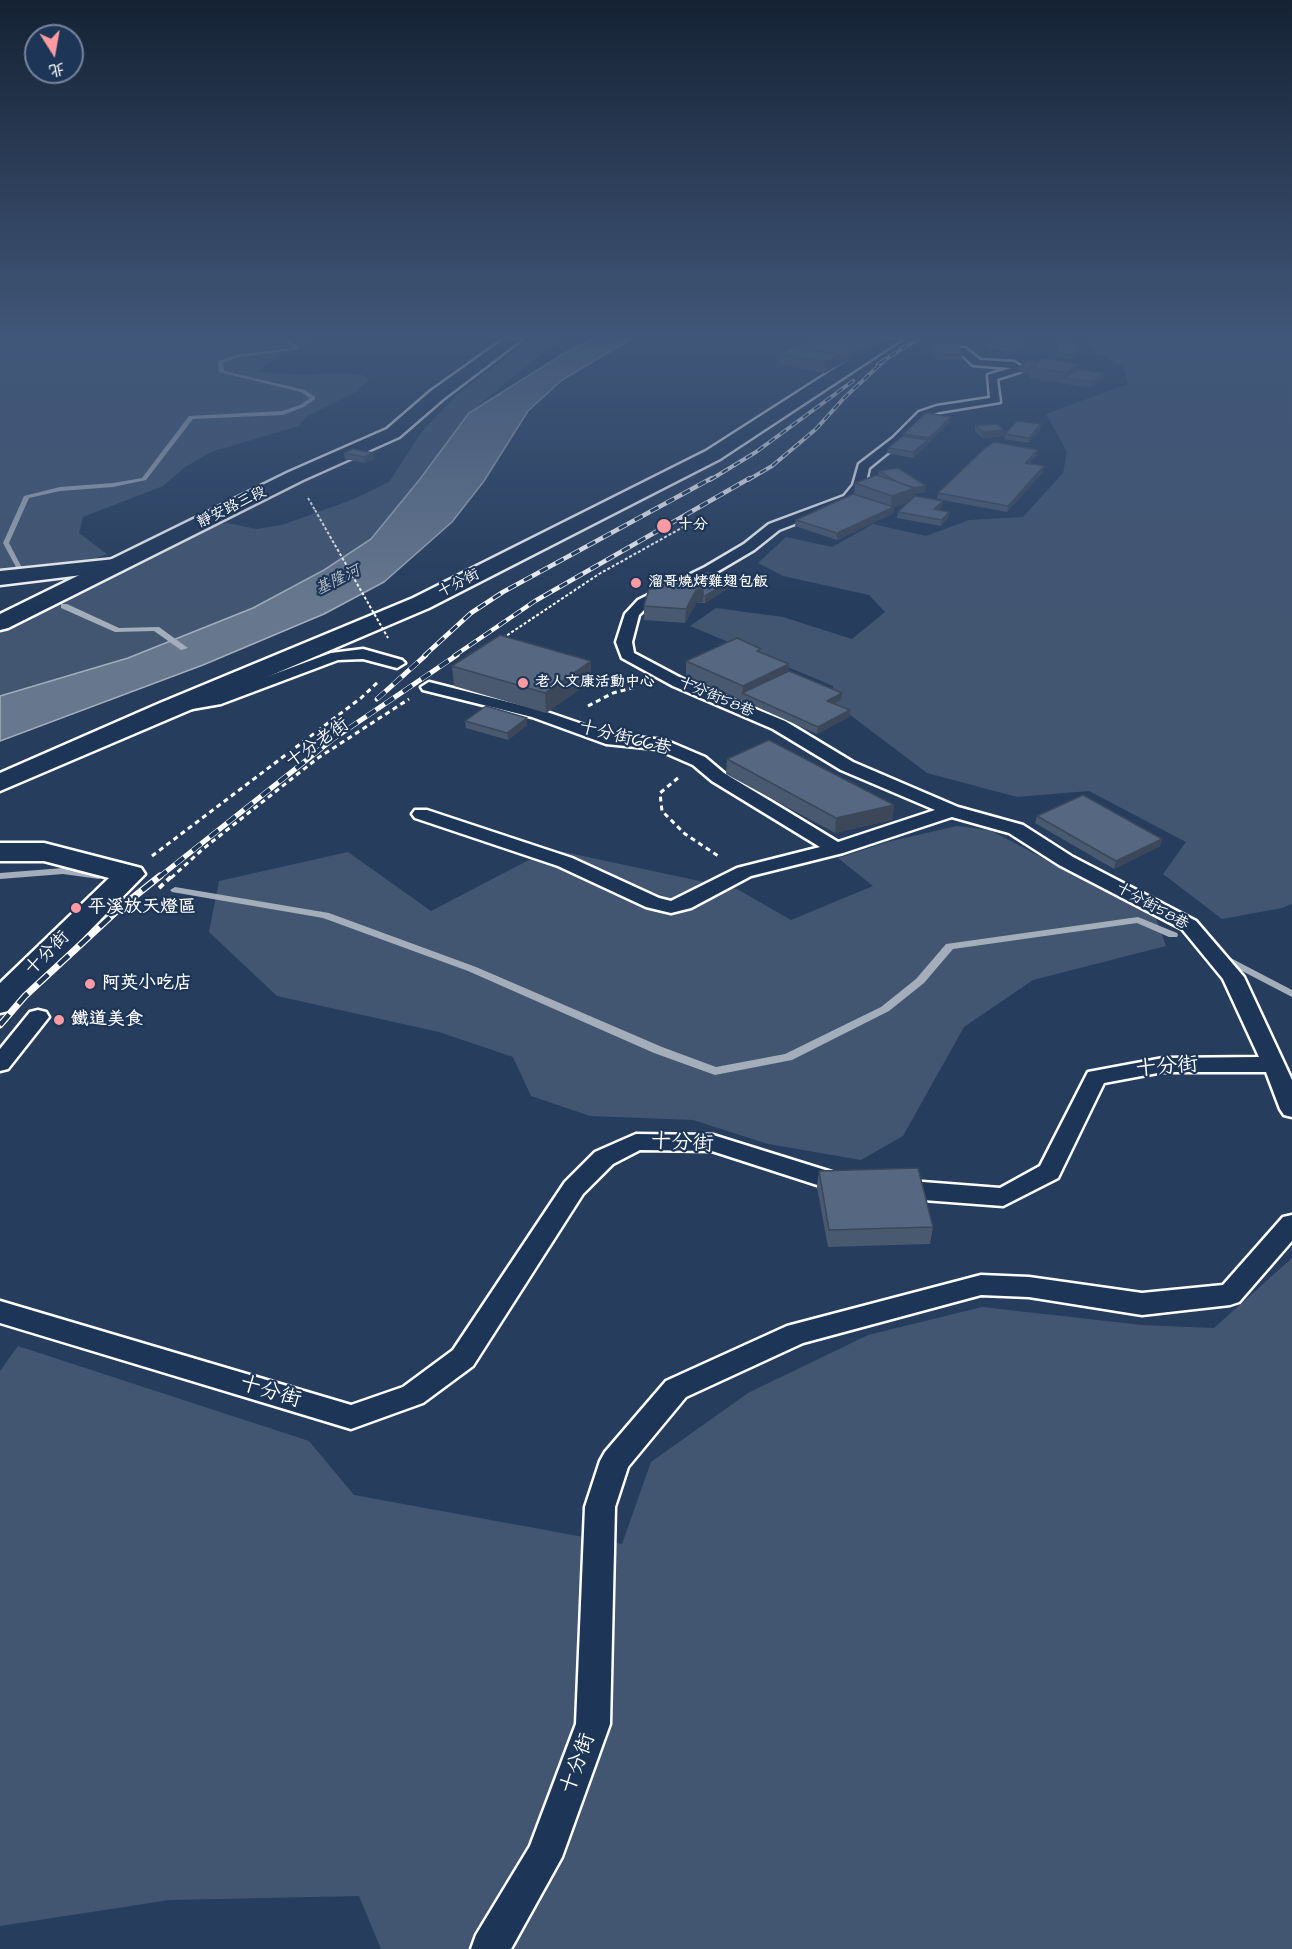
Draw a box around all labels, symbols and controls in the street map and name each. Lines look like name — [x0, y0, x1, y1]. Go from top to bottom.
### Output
north arrow — [24, 24, 84, 84]
text: 北 — [47, 57, 67, 82]
street label: 靜安路三段 — [194, 483, 270, 533]
marker: 十分 — [655, 517, 673, 535]
place label: 十分 — [678, 517, 708, 535]
water label: 基隆河 — [312, 562, 364, 600]
street label: 十分街 — [435, 566, 483, 602]
place label: 溜哥燒烤雞翅包飯 — [648, 574, 768, 592]
marker: 溜哥燒烤雞翅包飯 — [629, 576, 643, 590]
place label: 老人文康活動中心 — [535, 674, 655, 692]
street label: 十分街58巷 — [676, 674, 756, 722]
marker: 老人文康活動中心 — [516, 676, 530, 690]
street label: 十分老街 — [282, 715, 354, 773]
street label: 十分街66巷 — [577, 717, 673, 761]
street label: 十分街58巷 — [1113, 880, 1191, 934]
place label: 平溪放天燈區 — [88, 897, 196, 919]
marker: 平溪放天燈區 — [69, 901, 83, 915]
street label: 十分街 — [21, 927, 75, 981]
place label: 阿英小吃店 — [102, 973, 192, 995]
marker: 阿英小吃店 — [83, 977, 97, 991]
place label: 鐵道美食 — [71, 1009, 143, 1031]
marker: 鐵道美食 — [52, 1013, 66, 1027]
street label: 十分街 — [1135, 1053, 1199, 1083]
street label: 十分街 — [650, 1130, 714, 1158]
street label: 十分街 — [236, 1372, 304, 1414]
street label: 十分街 — [556, 1730, 602, 1798]

